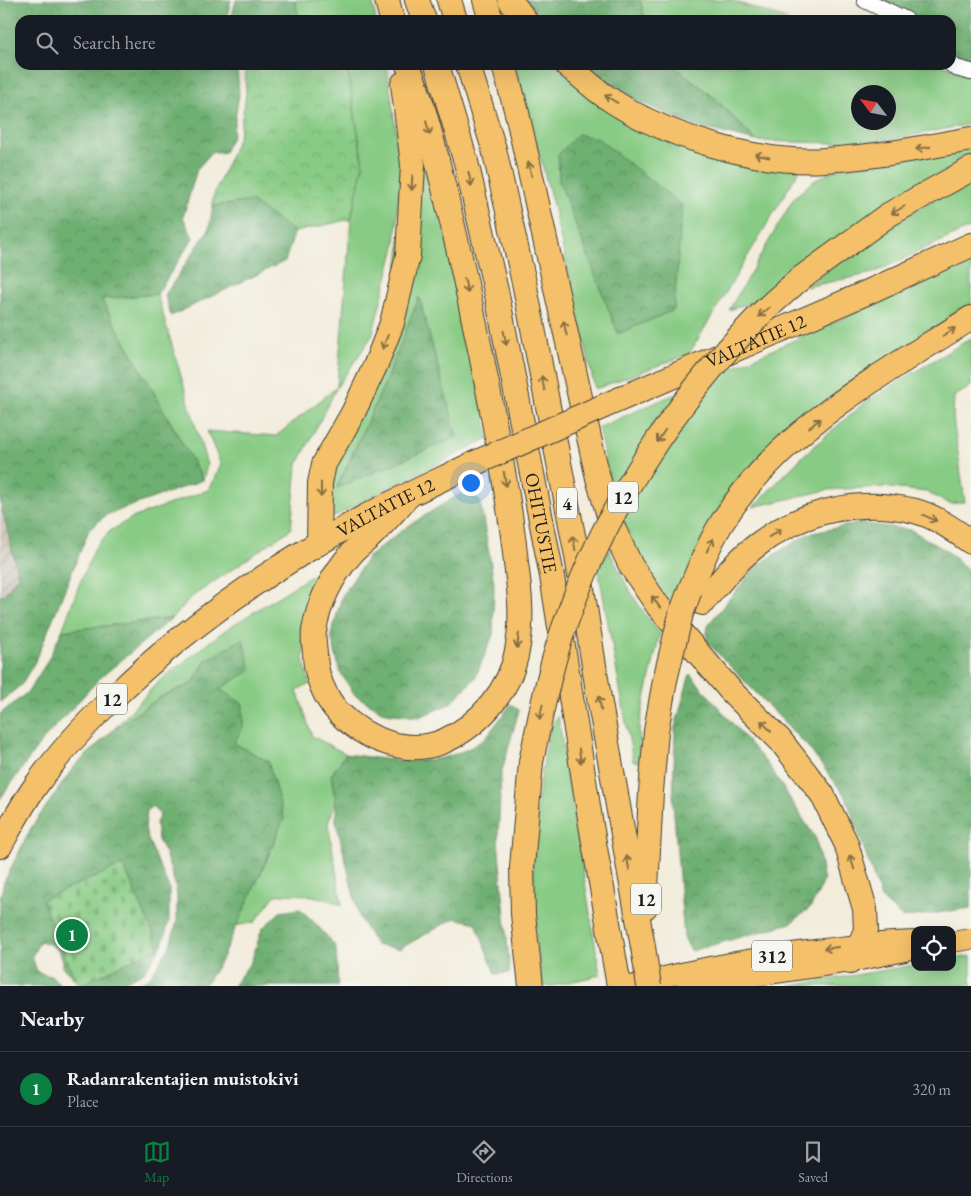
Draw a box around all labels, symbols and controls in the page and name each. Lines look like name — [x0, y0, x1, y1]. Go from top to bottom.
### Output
search box — [15, 15, 956, 70]
icon: search — [33, 29, 61, 57]
text: Search here — [73, 30, 155, 55]
north arrow — [851, 85, 896, 130]
one-way arrow — [604, 93, 618, 103]
one-way arrow — [424, 119, 434, 135]
one-way arrow — [915, 143, 931, 153]
one-way arrow — [754, 151, 770, 160]
one-way arrow — [524, 161, 534, 177]
one-way arrow — [466, 171, 475, 187]
one-way arrow — [407, 174, 417, 191]
one-way arrow — [890, 205, 905, 215]
one-way arrow — [462, 277, 472, 293]
one-way arrow — [758, 306, 771, 317]
street label: VALTATIE 12 — [702, 308, 809, 373]
one-way arrow — [559, 320, 569, 336]
one-way arrow — [942, 327, 956, 337]
one-way arrow — [501, 329, 510, 345]
one-way arrow — [379, 334, 389, 349]
one-way arrow — [538, 376, 548, 392]
one-way arrow — [808, 418, 821, 429]
one-way arrow — [656, 429, 666, 443]
your location — [458, 470, 484, 496]
street label: OHITUSTIE — [520, 470, 564, 576]
one-way arrow — [500, 471, 510, 487]
street label: VALTATIE 12 — [332, 472, 438, 543]
one-way arrow — [316, 481, 326, 497]
road number: 12 — [608, 482, 638, 512]
road number: 4 — [557, 488, 577, 518]
one-way arrow — [922, 513, 937, 523]
one-way arrow — [767, 528, 781, 538]
one-way arrow — [569, 535, 579, 551]
one-way arrow — [705, 538, 715, 553]
one-way arrow — [651, 596, 661, 610]
one-way arrow — [513, 632, 523, 648]
road number: 12 — [97, 684, 127, 714]
one-way arrow — [594, 696, 604, 712]
one-way arrow — [536, 704, 546, 720]
one-way arrow — [759, 720, 772, 732]
one-way arrow — [576, 748, 586, 764]
one-way arrow — [846, 854, 856, 870]
one-way arrow — [623, 856, 633, 872]
road number: 12 — [631, 884, 661, 914]
pin: 1 — [56, 916, 88, 954]
map controls — [911, 926, 956, 971]
button: locate — [911, 926, 956, 971]
road number: 312 — [752, 940, 792, 971]
one-way arrow — [824, 943, 840, 953]
text: Nearby — [20, 1005, 84, 1032]
text: Radanrakentajien muistokivi — [67, 1066, 299, 1091]
text: 1 — [32, 1079, 40, 1100]
text: 320 m — [912, 1079, 951, 1100]
text: Place — [67, 1091, 99, 1112]
tab: Map — [143, 1138, 171, 1186]
tab: Directions — [456, 1138, 513, 1186]
tab: Saved — [798, 1138, 828, 1186]

